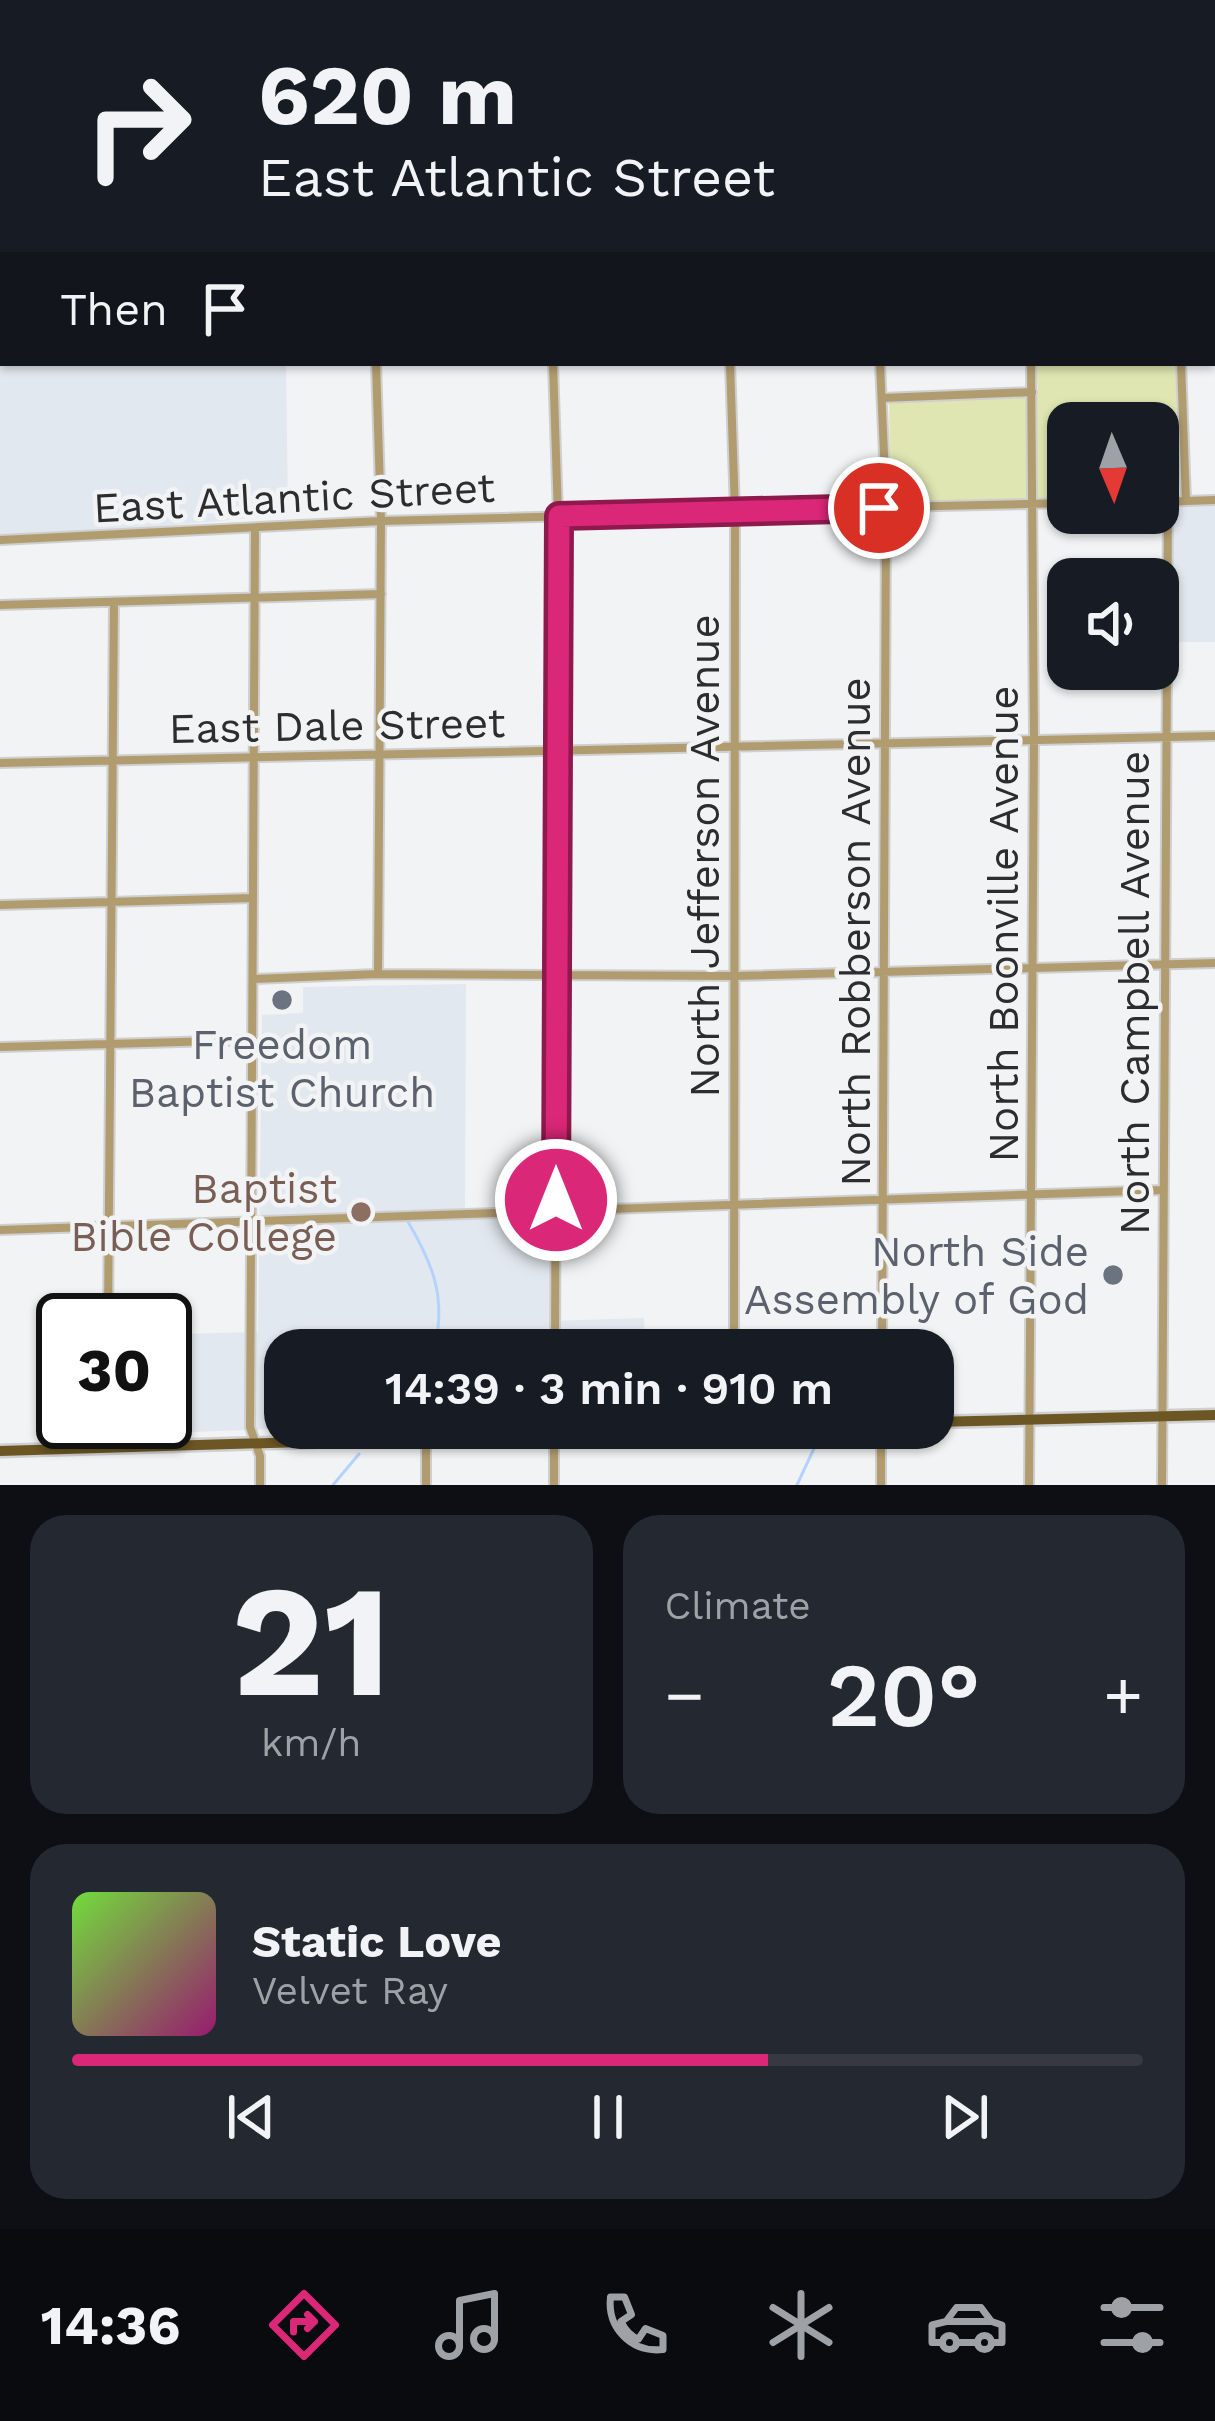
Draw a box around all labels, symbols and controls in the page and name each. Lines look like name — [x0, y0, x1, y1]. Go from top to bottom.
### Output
text: 620 m — [258, 46, 517, 144]
icon: right — [60, 48, 216, 204]
text: East Atlantic Street — [258, 146, 775, 209]
icon: arrive — [192, 276, 258, 342]
text: Then — [60, 283, 168, 336]
north arrow — [1047, 402, 1179, 534]
map controls — [1047, 402, 1179, 690]
pin — [828, 457, 930, 559]
street label: East Atlantic Street — [92, 463, 496, 532]
icon: arrive — [846, 475, 912, 541]
button: sound — [1047, 558, 1179, 690]
street label: North Jefferson Avenue — [680, 614, 729, 1098]
street label: North Robberson Avenue — [831, 677, 880, 1187]
street label: North Boonville Avenue — [979, 686, 1028, 1162]
street label: East Dale Street — [168, 698, 506, 753]
street label: North Campbell Avenue — [1110, 751, 1159, 1235]
marker: Freedom Baptist Church — [269, 987, 295, 1013]
place label: Freedom Baptist Church — [129, 1020, 435, 1117]
position arrow — [493, 1137, 619, 1263]
place label: Baptist Bible College — [70, 1164, 337, 1261]
marker: Baptist Bible College — [348, 1199, 374, 1225]
place label: North Side Assembly of God — [744, 1227, 1089, 1324]
marker: North Side Assembly of God — [1100, 1262, 1126, 1288]
speed limit sign: 30 — [36, 1293, 192, 1449]
text: 14:39 · 3 min · 910 m — [385, 1362, 833, 1415]
text: 21 — [231, 1550, 391, 1733]
text: Climate — [665, 1583, 811, 1628]
text: 20° — [827, 1642, 981, 1748]
text: − — [665, 1657, 704, 1734]
text: + — [1103, 1657, 1143, 1734]
text: km/h — [261, 1720, 361, 1765]
text: Static Love — [252, 1915, 502, 1968]
text: Velvet Ray — [252, 1968, 448, 2013]
icon: previous — [218, 2084, 284, 2150]
icon: pause — [575, 2084, 641, 2150]
icon: next — [932, 2084, 998, 2150]
icon: directions — [262, 2283, 346, 2367]
icon: music — [428, 2283, 512, 2367]
icon: phone — [593, 2283, 677, 2367]
icon: climate — [759, 2283, 843, 2367]
icon: car — [925, 2283, 1009, 2367]
icon: filters — [1090, 2283, 1174, 2367]
text: 14:36 — [41, 2294, 181, 2357]

